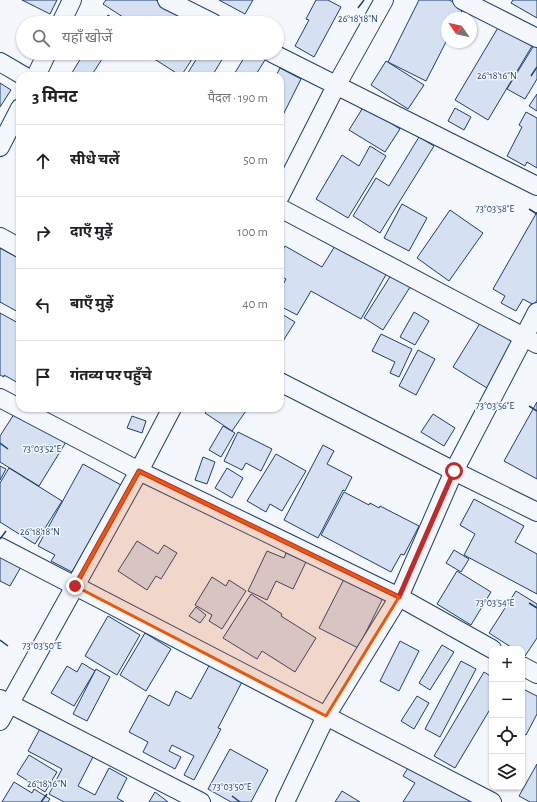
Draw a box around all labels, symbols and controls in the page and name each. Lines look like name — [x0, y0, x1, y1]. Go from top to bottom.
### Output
north arrow — [441, 12, 477, 48]
text: 26°18'18"N — [338, 14, 378, 24]
search box — [16, 16, 284, 60]
icon: search — [30, 27, 52, 49]
text: यहाँ खोजें — [62, 30, 112, 45]
text: 26°18'16"N — [477, 71, 517, 81]
text: 3 मिनट — [32, 88, 78, 105]
text: पैदल · 190 m — [208, 92, 268, 105]
icon: ahead — [32, 150, 54, 172]
text: सीधे चलें — [70, 152, 120, 167]
text: 50 m — [243, 154, 268, 167]
text: 73°03'58"E — [476, 204, 515, 214]
icon: right — [32, 222, 54, 244]
text: दाएँ मुड़ें — [70, 224, 113, 239]
text: 100 m — [237, 226, 268, 239]
icon: left — [32, 294, 54, 316]
text: बाएँ मुड़ें — [70, 296, 113, 311]
text: 40 m — [242, 298, 268, 311]
icon: arrive — [32, 366, 54, 388]
text: गंतव्य पर पहुँचे — [70, 368, 152, 383]
text: 73°03'56"E — [476, 401, 515, 411]
text: 73°03'52"E — [23, 444, 61, 454]
route start — [445, 462, 463, 480]
text: 26°18'18"N — [20, 527, 60, 537]
route end — [66, 577, 84, 595]
text: 73°03'54"E — [476, 598, 515, 608]
text: 73°03'50"E — [22, 641, 62, 651]
map controls — [489, 646, 525, 790]
button: + — [489, 646, 525, 682]
button: − — [489, 682, 525, 718]
button: locate — [489, 718, 525, 754]
button: layers — [489, 754, 525, 790]
text: 26°18'16"N — [27, 779, 67, 789]
text: 73°03'50"E — [212, 782, 252, 792]

